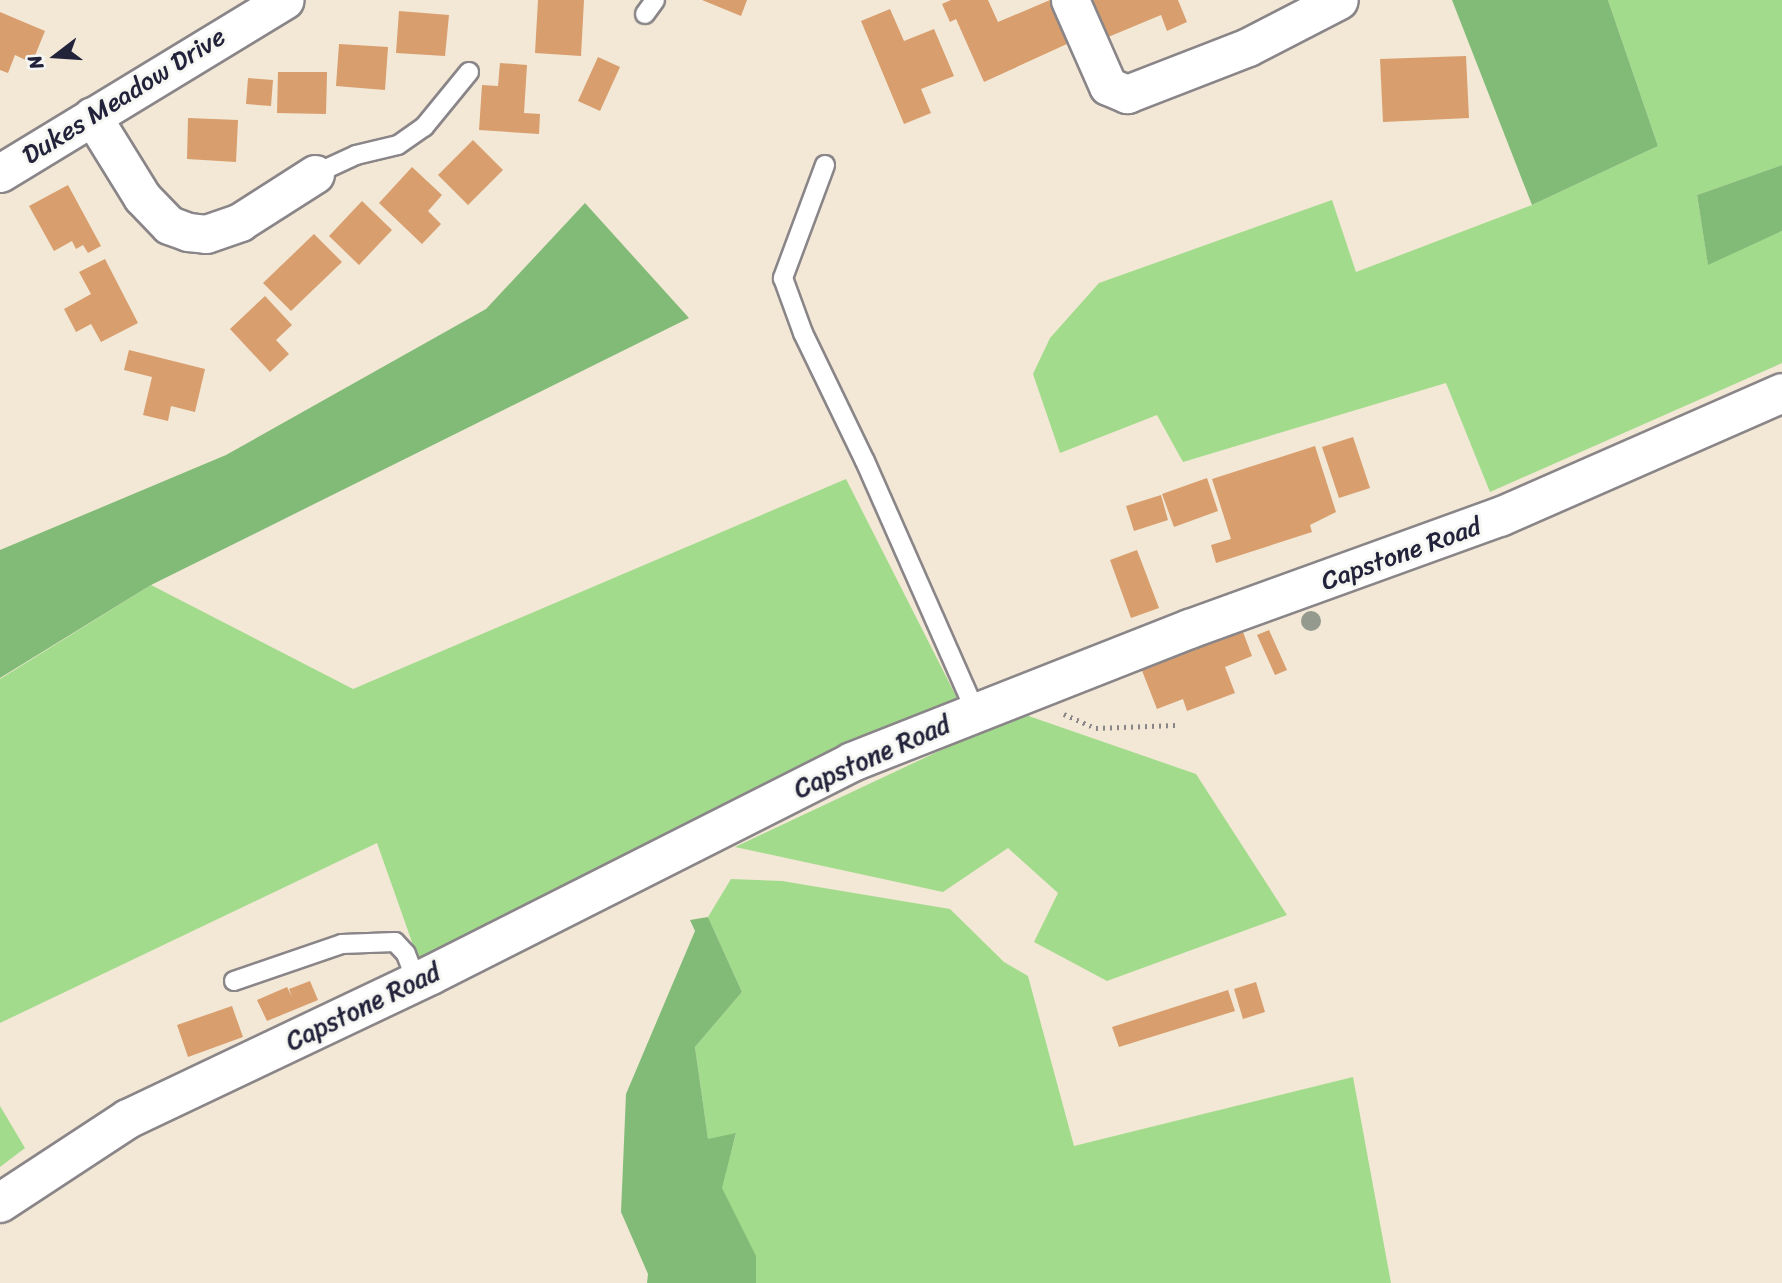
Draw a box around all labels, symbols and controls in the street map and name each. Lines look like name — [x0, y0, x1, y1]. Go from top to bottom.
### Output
street label: Dukes Meadow Drive — [17, 21, 231, 171]
north arrow — [21, 21, 91, 91]
text: N — [18, 51, 53, 73]
street label: Capstone Road — [1317, 511, 1485, 597]
street label: Capstone Road — [789, 709, 955, 805]
street label: Capstone Road — [281, 956, 445, 1058]

